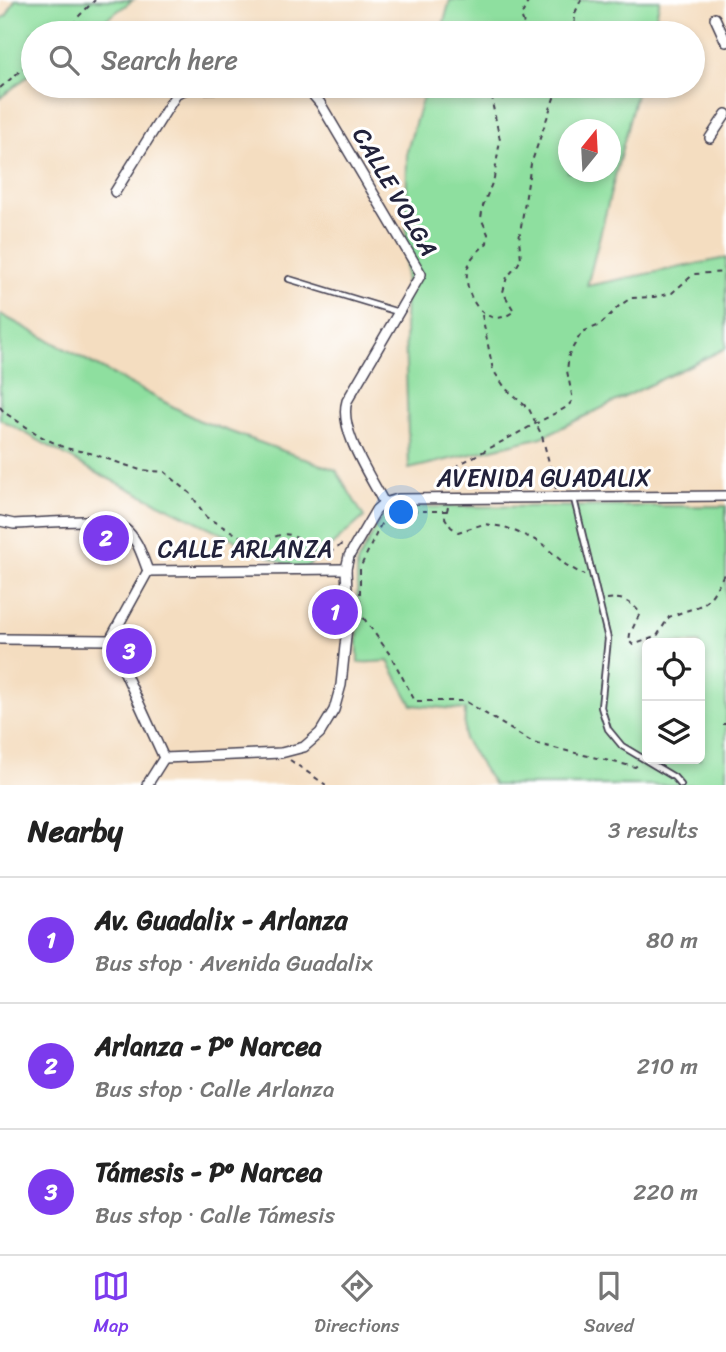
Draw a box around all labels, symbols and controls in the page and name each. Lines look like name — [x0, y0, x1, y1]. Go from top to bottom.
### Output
search box — [21, 21, 705, 98]
text: Search here — [101, 37, 238, 83]
icon: search — [45, 41, 83, 79]
street label: CALLE VOLGA — [341, 119, 449, 265]
north arrow — [558, 119, 621, 182]
street label: AVENIDA GUADALIX — [436, 457, 651, 499]
your location — [384, 495, 418, 529]
pin: 2 — [83, 512, 129, 564]
street label: CALLE ARLANZA — [158, 528, 332, 570]
pin: 1 — [312, 586, 358, 638]
pin: 3 — [106, 625, 152, 677]
map controls — [642, 638, 705, 764]
button: locate — [642, 638, 705, 701]
button: layers — [642, 701, 705, 764]
text: Nearby — [28, 804, 123, 858]
text: 3 results — [608, 810, 698, 851]
text: Av. Guadalix - Arlanza — [95, 897, 348, 943]
text: 1 — [46, 920, 56, 961]
text: 80 m — [646, 920, 698, 961]
text: Bus stop · Avenida Guadalix — [95, 943, 373, 984]
text: Arlanza - Pº Narcea — [95, 1023, 322, 1069]
text: 2 — [44, 1046, 58, 1087]
text: 210 m — [637, 1046, 698, 1087]
text: Bus stop · Calle Arlanza — [95, 1069, 335, 1110]
text: Támesis - Pº Narcea — [95, 1149, 322, 1195]
text: 3 — [45, 1172, 57, 1213]
text: 220 m — [633, 1172, 698, 1213]
text: Bus stop · Calle Támesis — [95, 1195, 335, 1236]
tab: Map — [92, 1267, 130, 1342]
tab: Directions — [314, 1267, 400, 1342]
tab: Saved — [584, 1267, 634, 1342]

